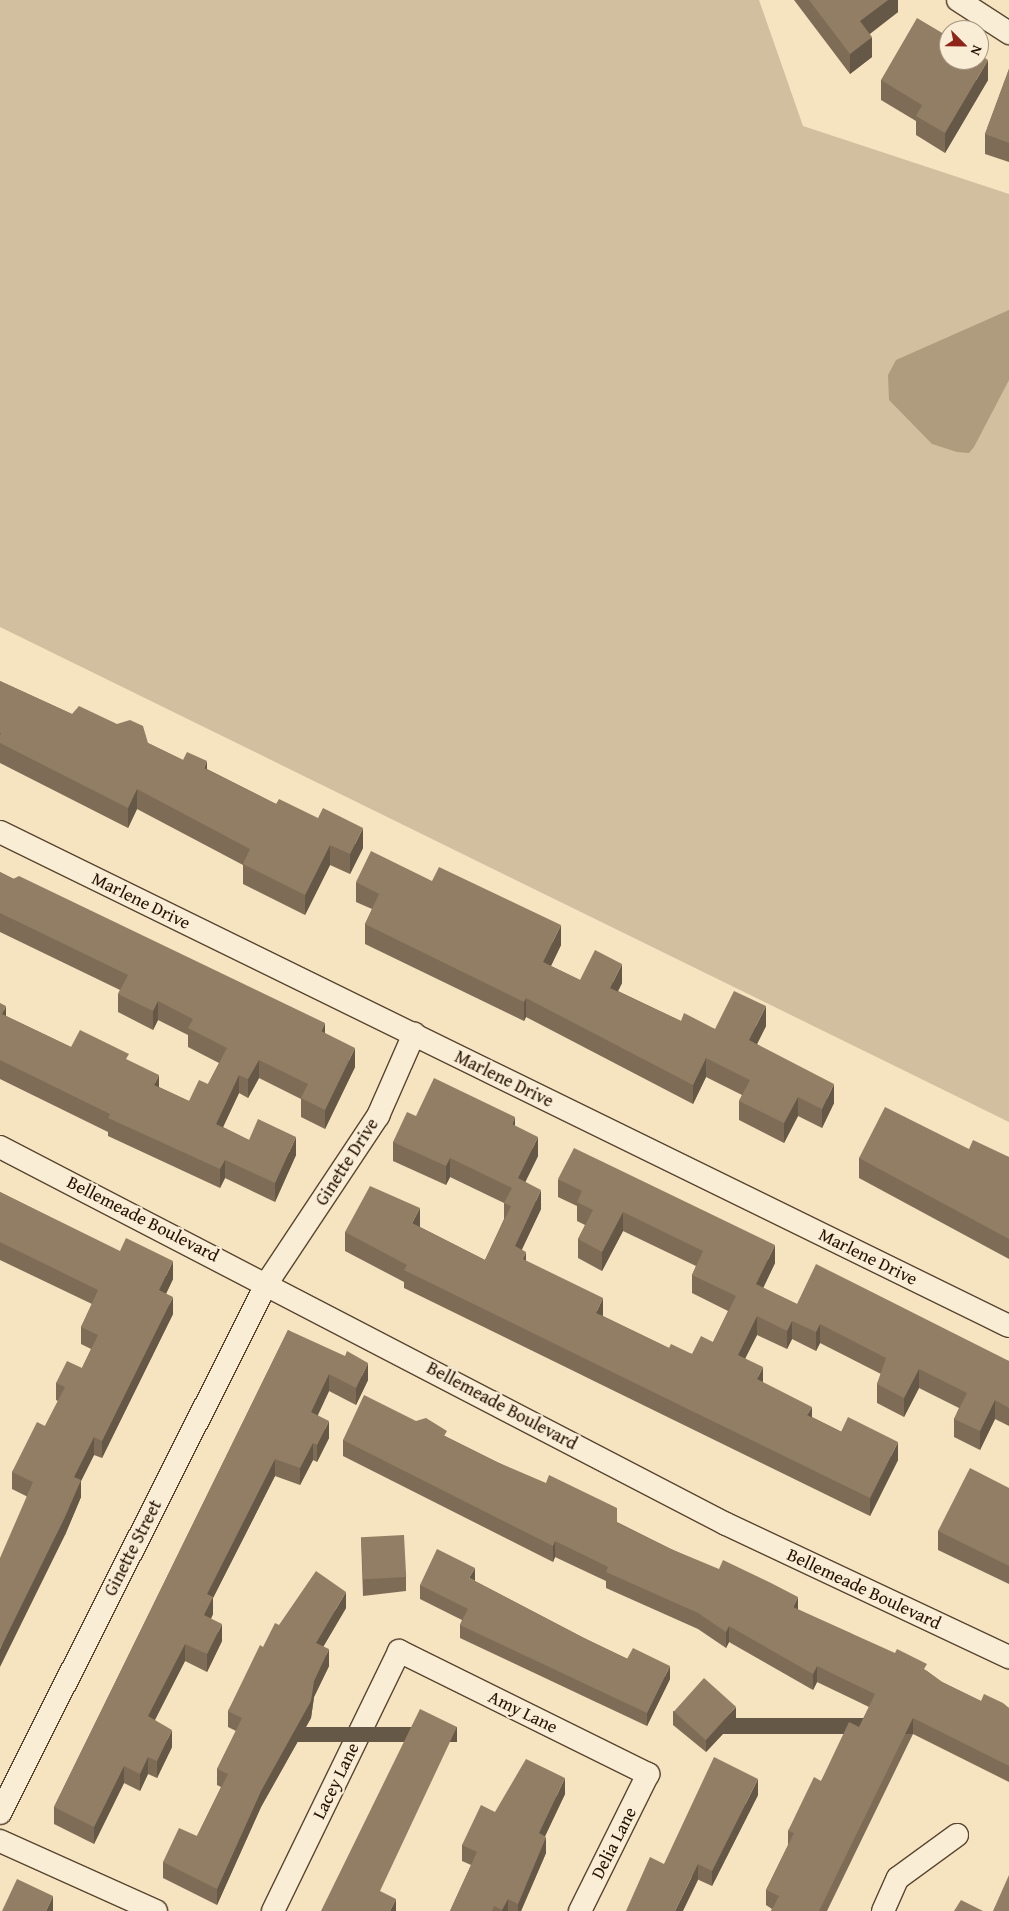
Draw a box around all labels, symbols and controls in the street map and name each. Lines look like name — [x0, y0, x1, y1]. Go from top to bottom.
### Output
north arrow — [939, 20, 989, 70]
text: N — [966, 42, 988, 59]
street label: Marlene Drive — [88, 868, 194, 934]
street label: Marlene Drive — [451, 1046, 557, 1112]
street label: Ginette Drive — [311, 1114, 383, 1210]
street label: Bellemeade Boulevard — [63, 1171, 223, 1267]
street label: Marlene Drive — [815, 1224, 921, 1290]
street label: Bellemeade Boulevard — [423, 1357, 581, 1455]
street label: Ginette Street — [100, 1496, 166, 1600]
street label: Bellemeade Boulevard — [784, 1544, 944, 1634]
street label: Amy Lane — [485, 1686, 561, 1738]
street label: Lacey Lane — [308, 1739, 364, 1823]
street label: Delia Lane — [587, 1803, 641, 1883]

